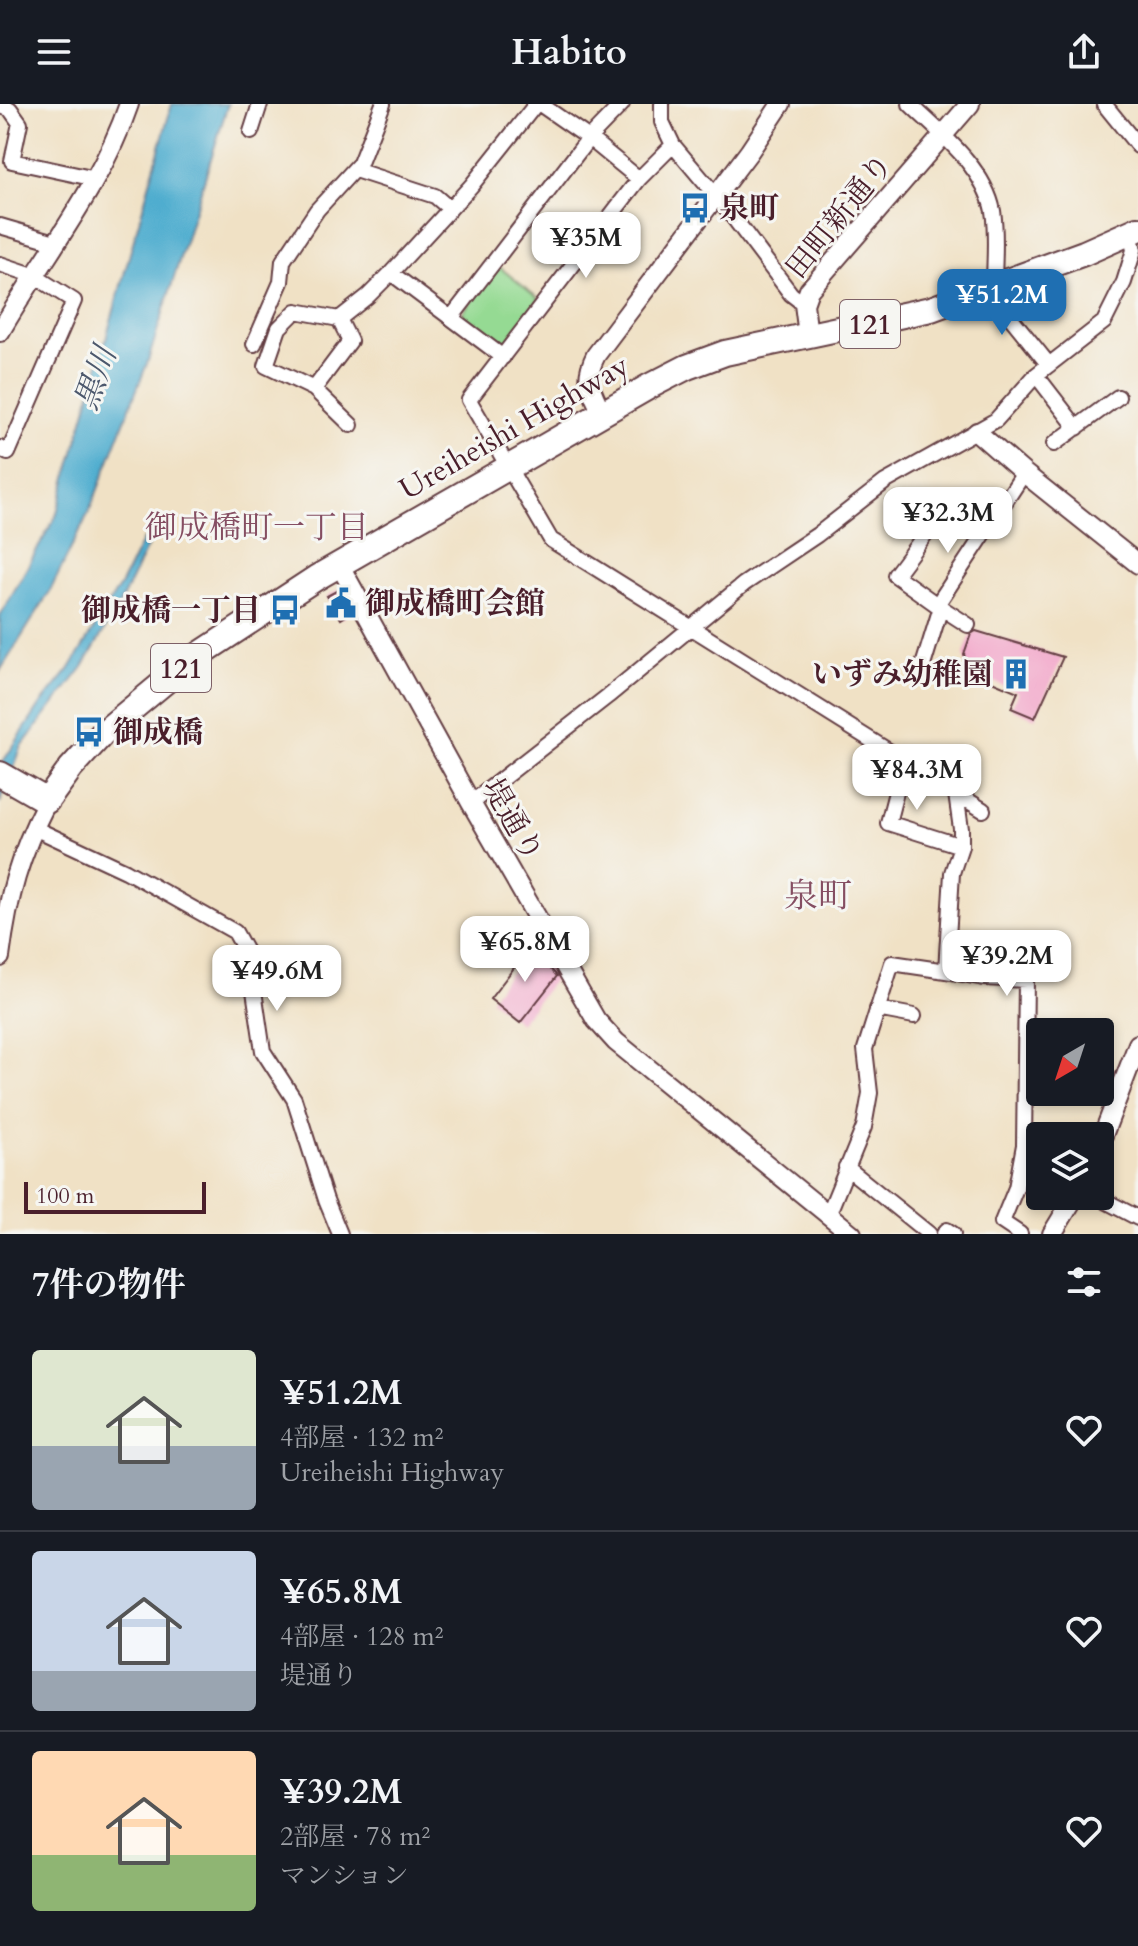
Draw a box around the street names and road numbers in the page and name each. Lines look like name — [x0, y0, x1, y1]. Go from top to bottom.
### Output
street label: 田町新通り — [776, 145, 903, 288]
road number: 121 — [840, 300, 900, 348]
street label: Ureiheishi Highway — [392, 345, 637, 510]
road number: 121 — [151, 644, 211, 692]
street label: 堤通り — [472, 771, 553, 869]

